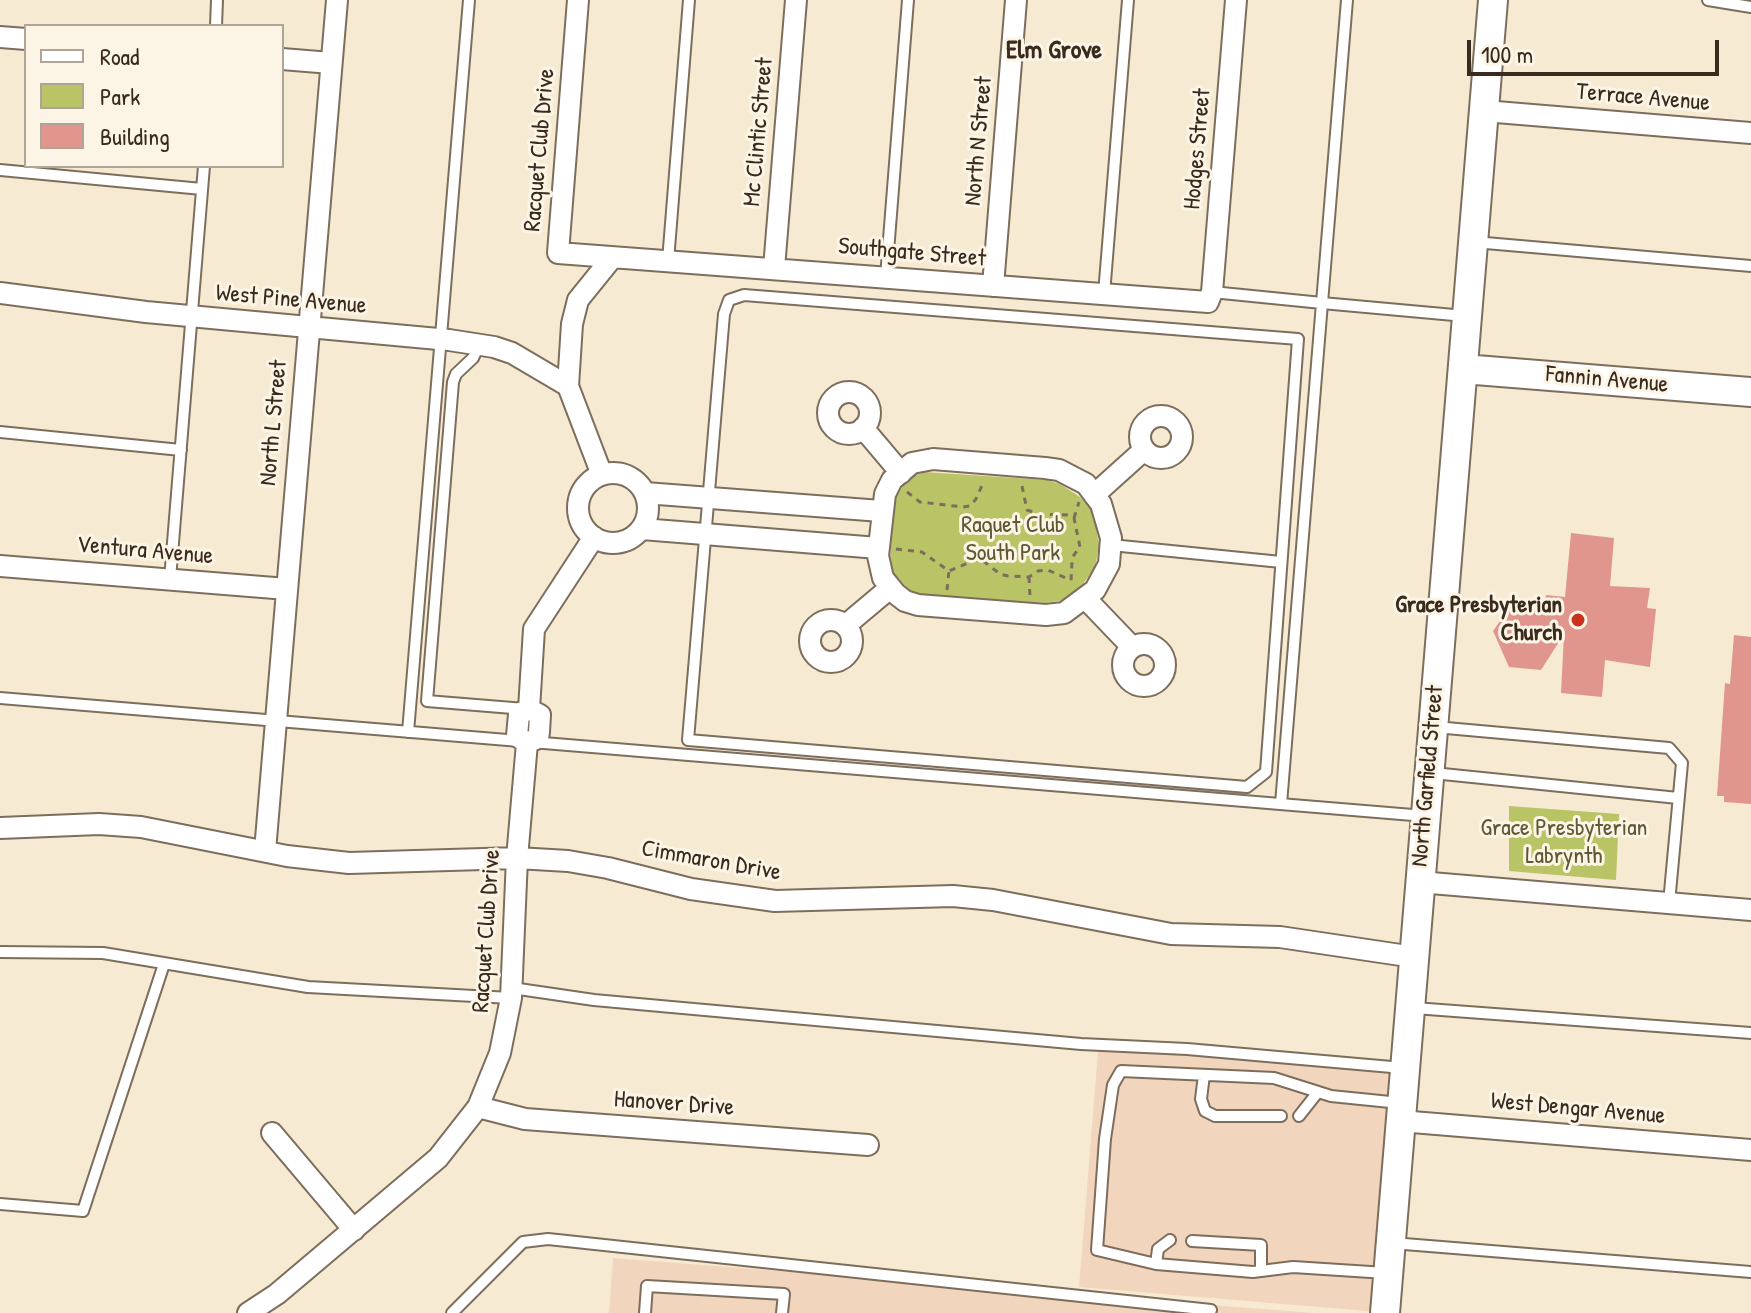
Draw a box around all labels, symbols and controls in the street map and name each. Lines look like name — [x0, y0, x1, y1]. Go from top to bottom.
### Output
legend — [24, 24, 284, 168]
scale bar — [1471, 24, 1723, 74]
district label: Elm Grove — [1006, 35, 1102, 67]
text: 100 m — [1481, 38, 1533, 70]
text: Road — [100, 40, 139, 72]
street label: Mc Clintic Street — [738, 56, 780, 208]
street label: Racquet Club Drive — [519, 67, 561, 233]
street label: North N Street — [959, 75, 999, 207]
street label: Terrace Avenue — [1575, 78, 1711, 118]
text: Park — [100, 80, 140, 112]
street label: Hodges Street — [1178, 87, 1218, 211]
text: Building — [100, 120, 170, 152]
street label: Southgate Street — [837, 232, 987, 274]
street label: West Pine Avenue — [215, 279, 367, 321]
street label: North L Street — [254, 359, 294, 487]
street label: Fannin Avenue — [1545, 360, 1669, 400]
park label: Raquet Club South Park — [961, 512, 1065, 568]
street label: Ventura Avenue — [76, 531, 214, 571]
place label: Grace Presbyterian Church — [1395, 592, 1562, 648]
marker: Grace Presbyterian Church — [1569, 611, 1587, 629]
street label: North Garfield Street — [1406, 684, 1450, 868]
park label: Grace Presbyterian Labrynth — [1481, 815, 1647, 871]
street label: Cimmaron Drive — [639, 835, 783, 887]
street label: Racquet Club Drive — [467, 849, 507, 1013]
street label: Hanover Drive — [613, 1085, 735, 1123]
street label: West Dengar Avenue — [1490, 1087, 1666, 1131]

